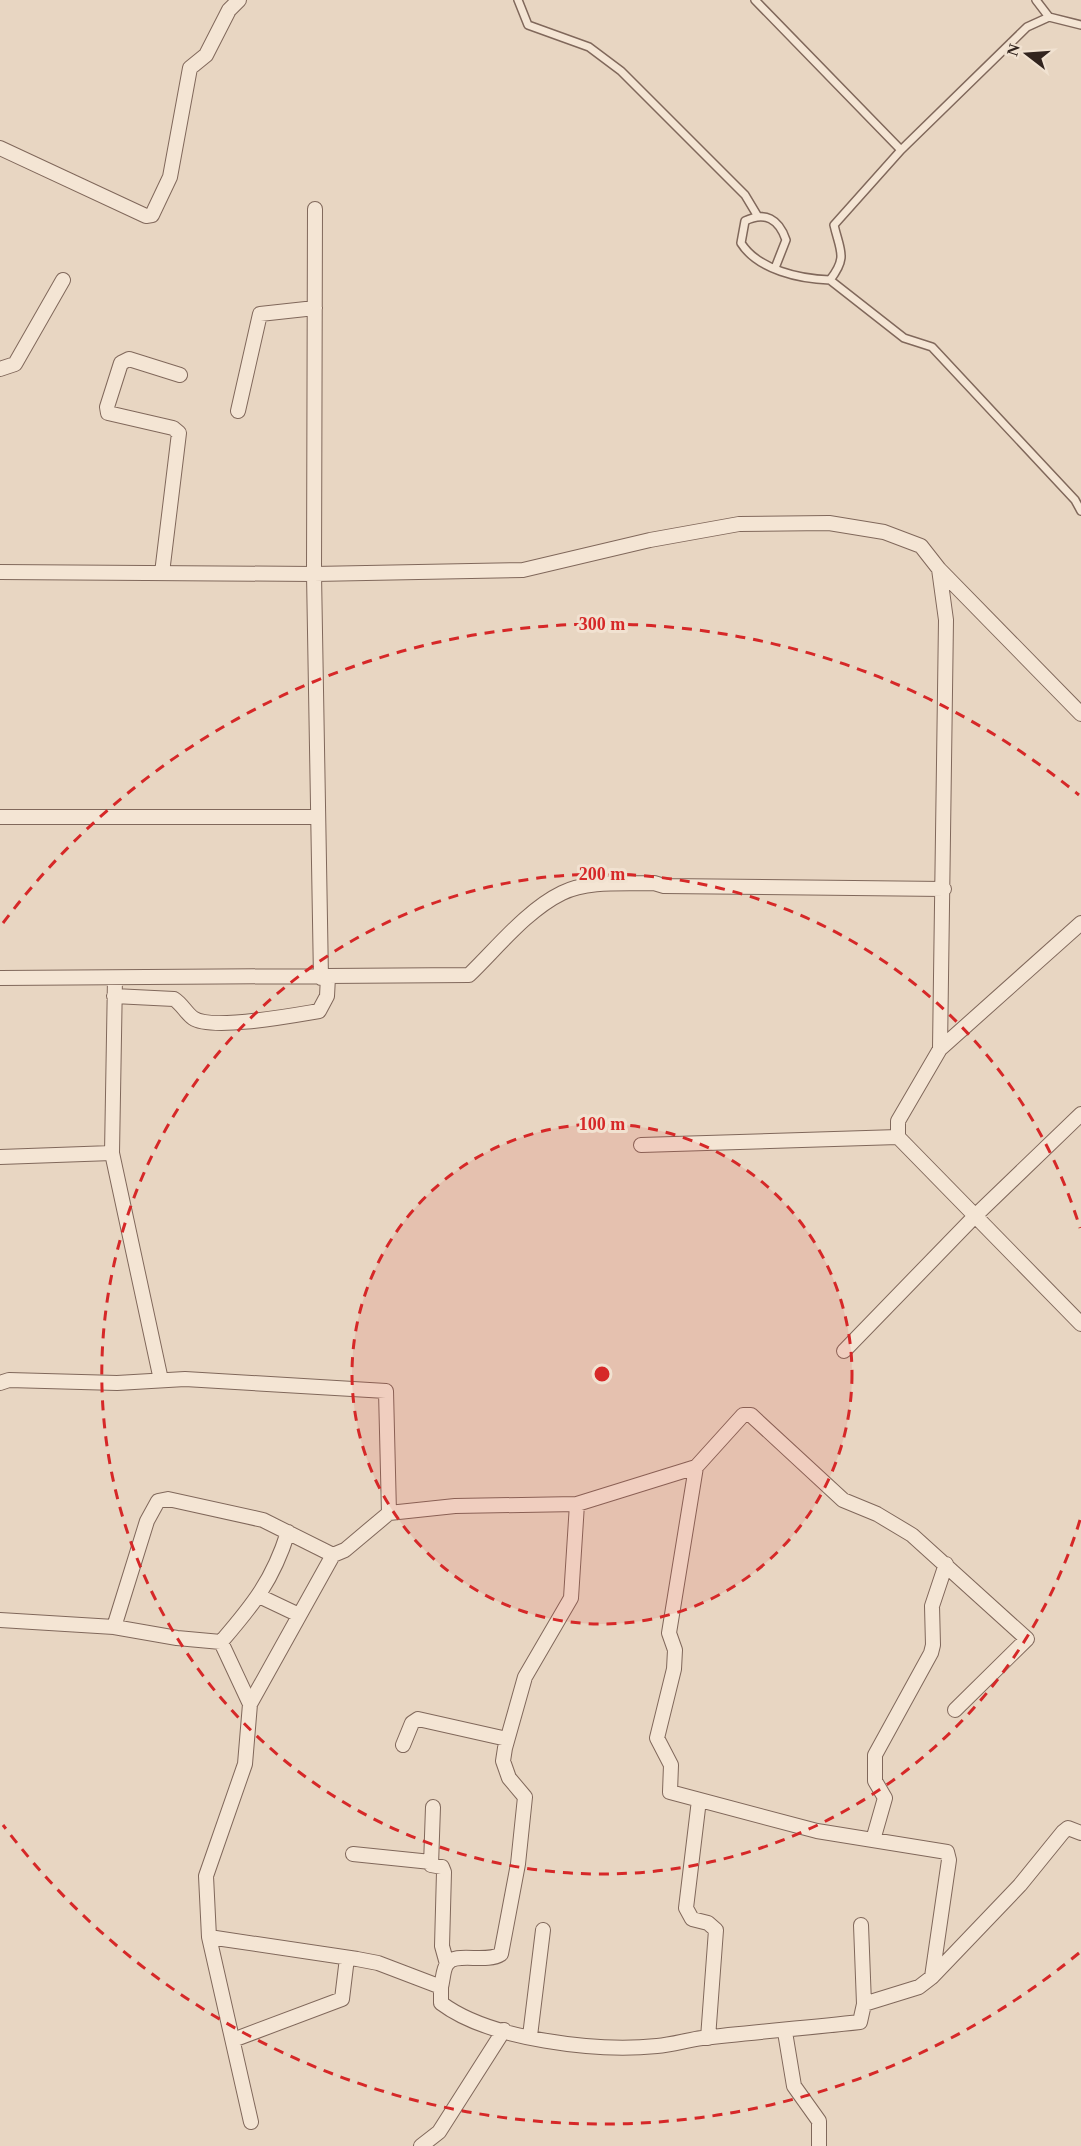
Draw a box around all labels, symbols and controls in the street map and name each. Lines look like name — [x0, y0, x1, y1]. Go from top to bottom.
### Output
north arrow — [997, 24, 1057, 84]
text: N — [1003, 41, 1023, 58]
text: 300 m — [579, 614, 625, 634]
text: 200 m — [579, 864, 625, 884]
text: 100 m — [579, 1114, 625, 1134]
centre of rings — [592, 1364, 612, 1384]

